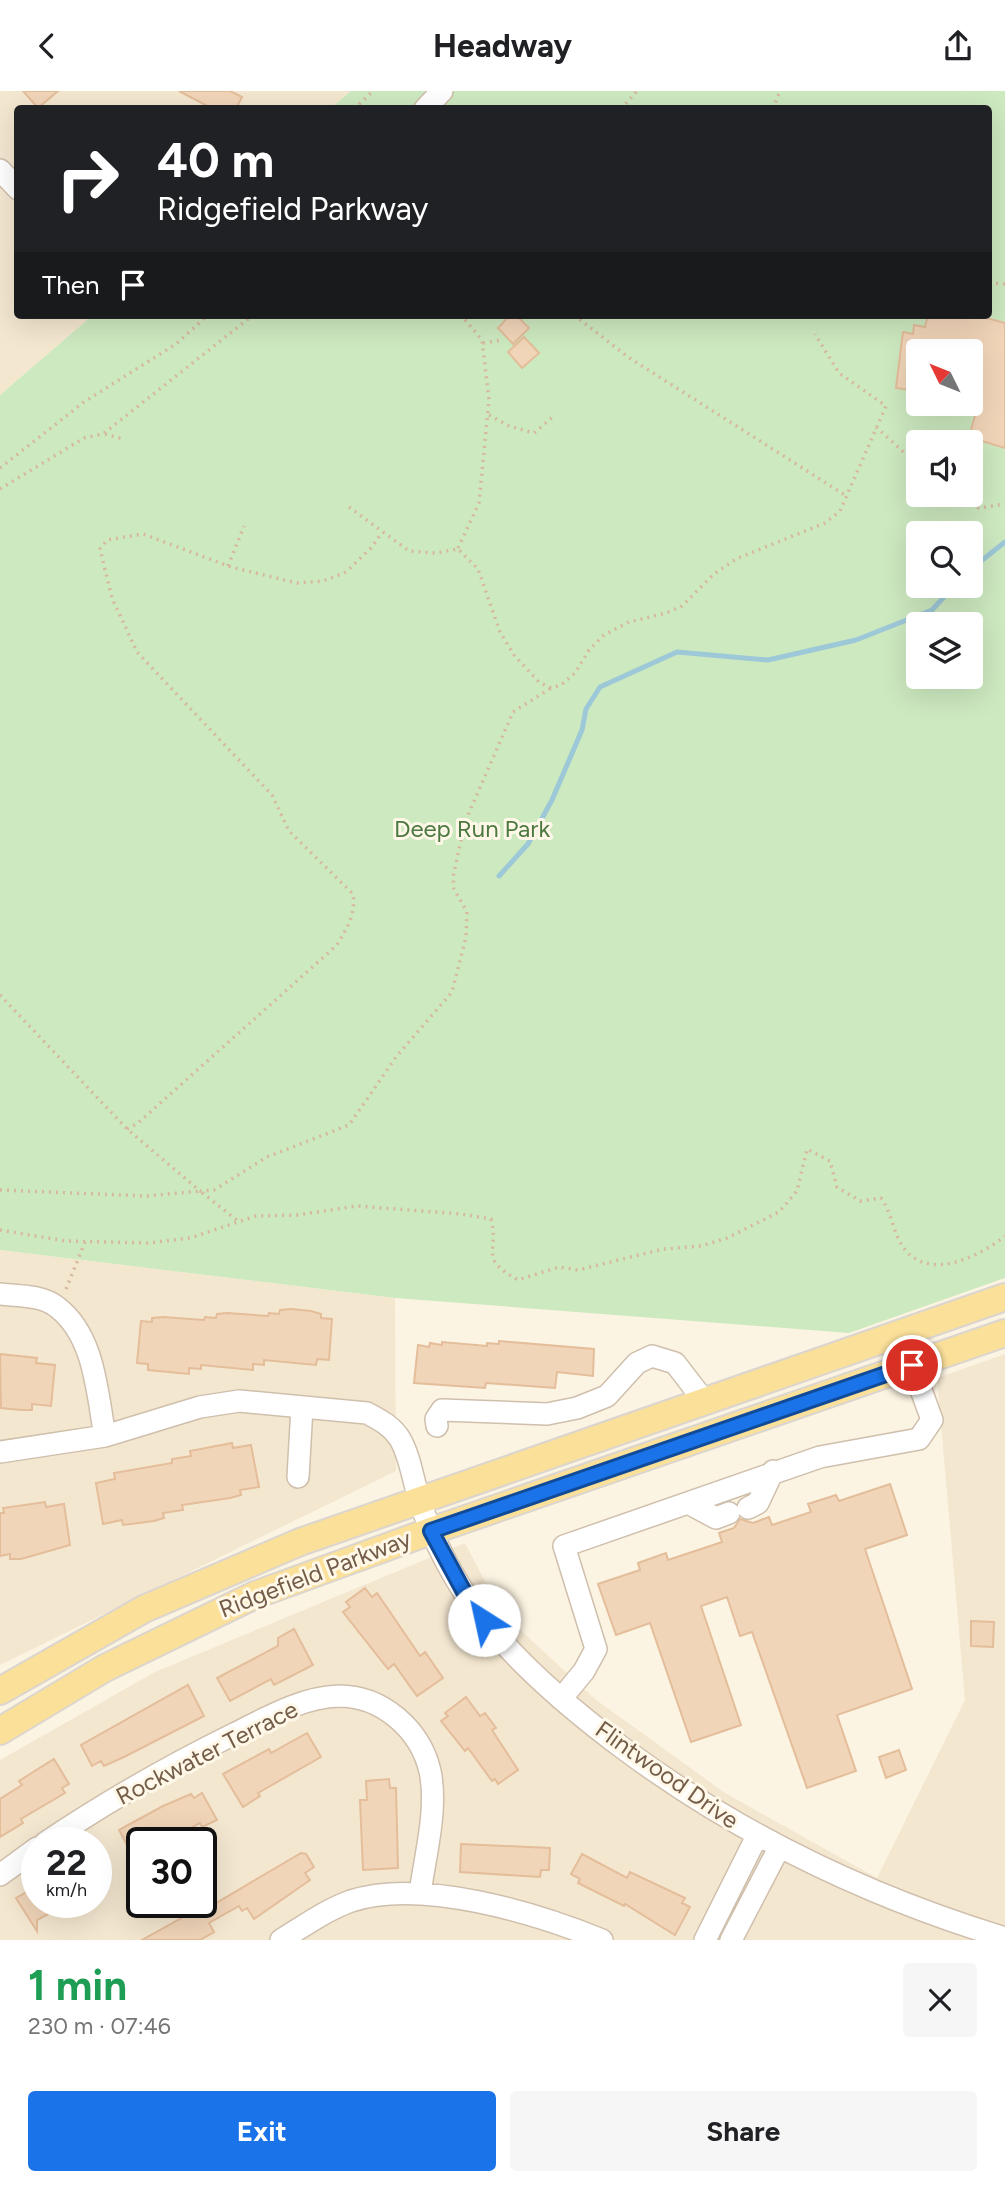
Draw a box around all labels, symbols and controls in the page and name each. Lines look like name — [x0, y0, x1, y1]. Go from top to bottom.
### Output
icon: back — [28, 27, 66, 65]
text: Headway — [433, 27, 572, 65]
icon: share — [939, 27, 977, 65]
text: 40 m — [157, 130, 274, 189]
icon: right — [42, 133, 133, 224]
text: Ridgefield Parkway — [157, 190, 428, 228]
icon: arrive — [114, 266, 152, 304]
text: Then — [42, 269, 100, 301]
north arrow — [906, 339, 984, 417]
map controls — [906, 339, 983, 689]
button: sound — [906, 430, 983, 507]
button: search — [906, 521, 983, 598]
button: layers — [906, 612, 983, 689]
park label: Deep Run Park — [394, 814, 550, 843]
pin — [882, 1335, 942, 1395]
icon: arrive — [893, 1346, 931, 1384]
street label: Ridgefield Parkway — [215, 1523, 415, 1624]
position arrow — [447, 1583, 521, 1657]
street label: Rockwater Terrace — [111, 1694, 302, 1811]
street label: Flintwood Drive — [590, 1714, 745, 1835]
speed limit sign: 30 — [126, 1827, 217, 1918]
text: 22 — [46, 1842, 87, 1884]
text: km/h — [46, 1879, 87, 1901]
text: 1 min — [28, 1960, 127, 2011]
button: close — [903, 1963, 977, 2037]
text: 230 m · 07:46 — [28, 2012, 171, 2040]
button: Exit — [28, 2091, 496, 2171]
button: Share — [510, 2091, 977, 2171]

